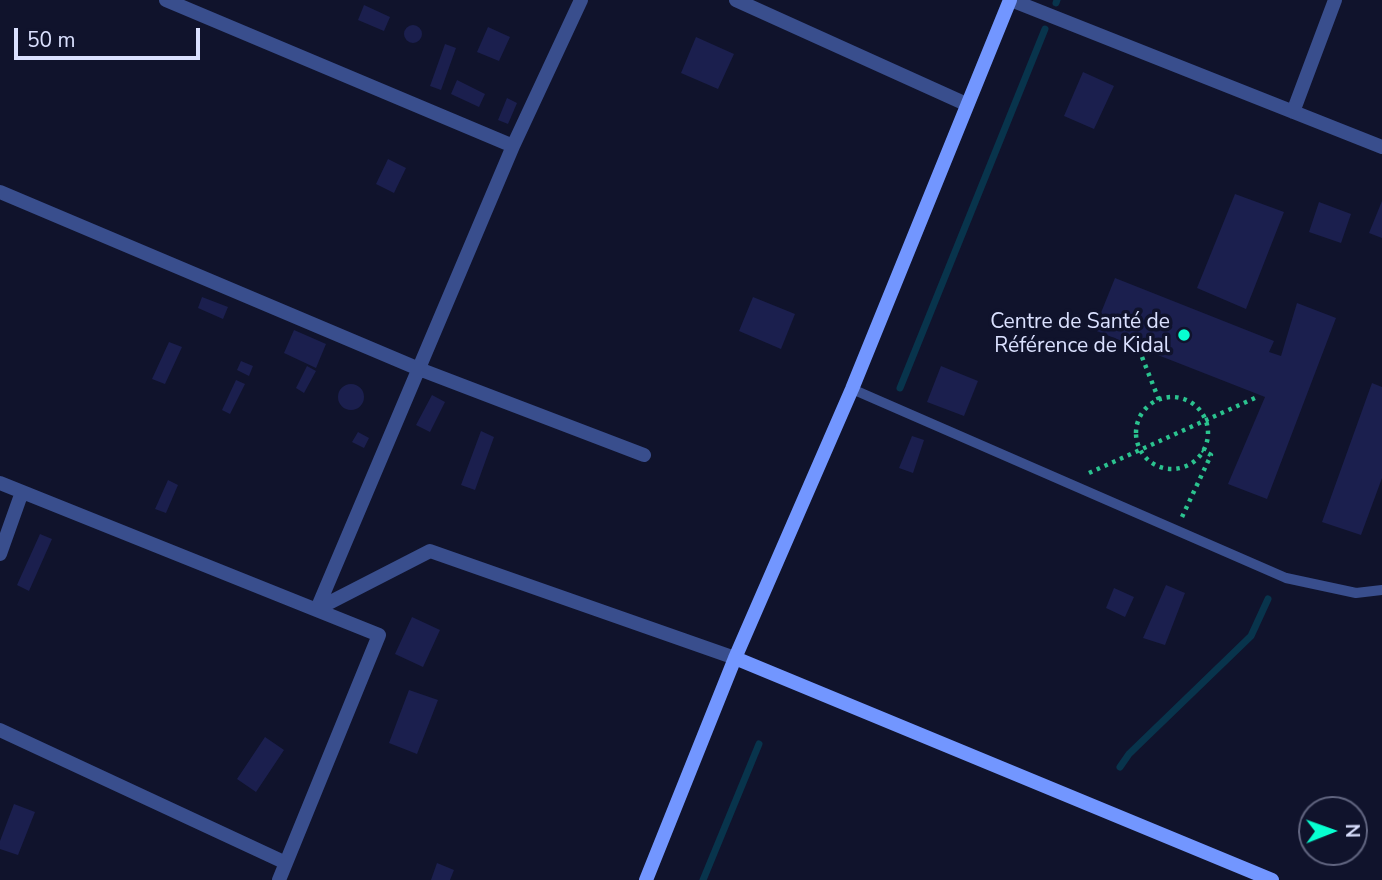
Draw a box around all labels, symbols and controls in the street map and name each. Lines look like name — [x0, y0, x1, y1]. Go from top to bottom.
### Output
scale bar — [18, 14, 203, 58]
text: 50 m — [27, 26, 76, 54]
place label: Centre de Santé de Référence de Kidal — [990, 310, 1170, 360]
marker: Centre de Santé de Référence de Kidal — [1176, 327, 1192, 343]
north arrow — [1298, 796, 1368, 866]
text: N — [1339, 823, 1365, 838]

